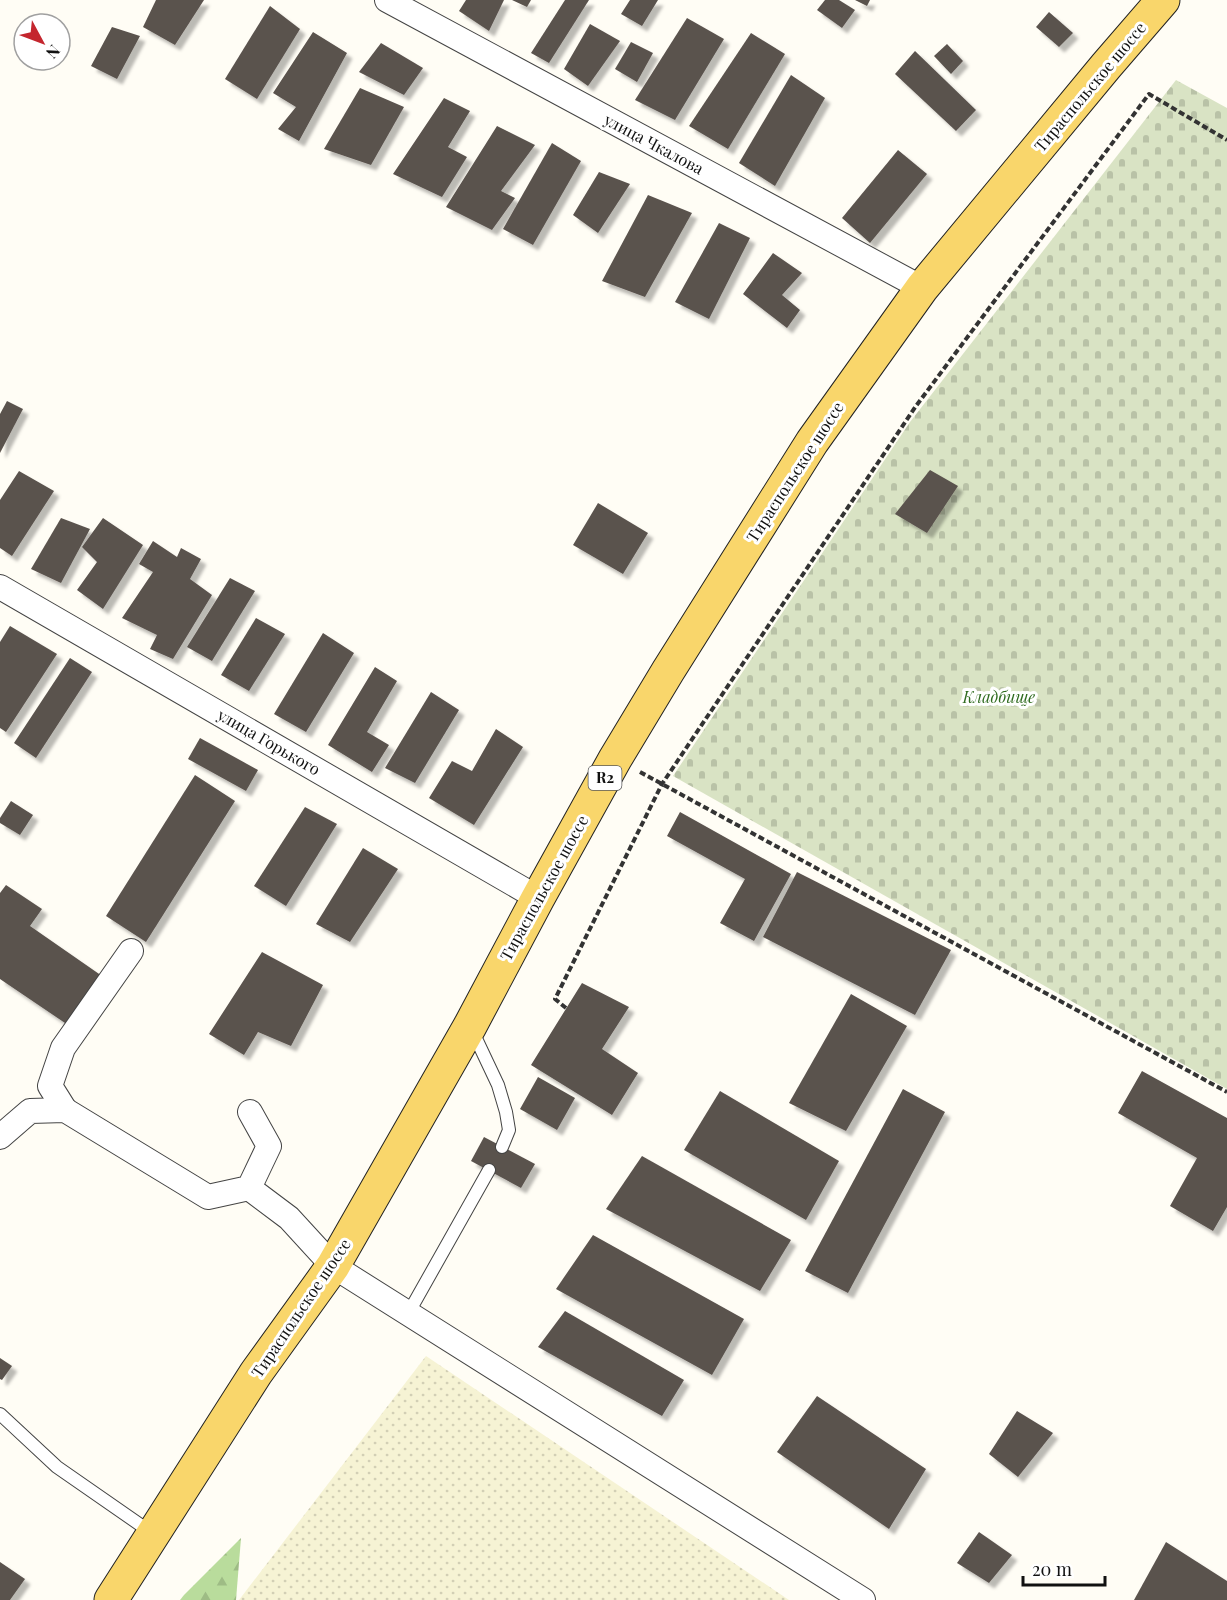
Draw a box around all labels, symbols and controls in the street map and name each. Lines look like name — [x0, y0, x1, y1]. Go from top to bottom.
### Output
north arrow — [12, 12, 72, 72]
street label: Тираспольское шоссе — [1029, 17, 1150, 156]
text: N — [42, 41, 65, 64]
street label: улица Чкалова — [600, 108, 708, 179]
street label: Тираспольское шоссе — [741, 398, 848, 546]
park label: Кладбище — [962, 686, 1035, 707]
street label: улица Горького — [213, 703, 325, 780]
road number: R2 — [588, 766, 622, 790]
street label: Тираспольское шоссе — [495, 811, 592, 964]
street label: Тираспольское шоссе — [246, 1234, 355, 1381]
scale bar — [1023, 1549, 1106, 1587]
text: 20 m — [1032, 1557, 1072, 1581]

